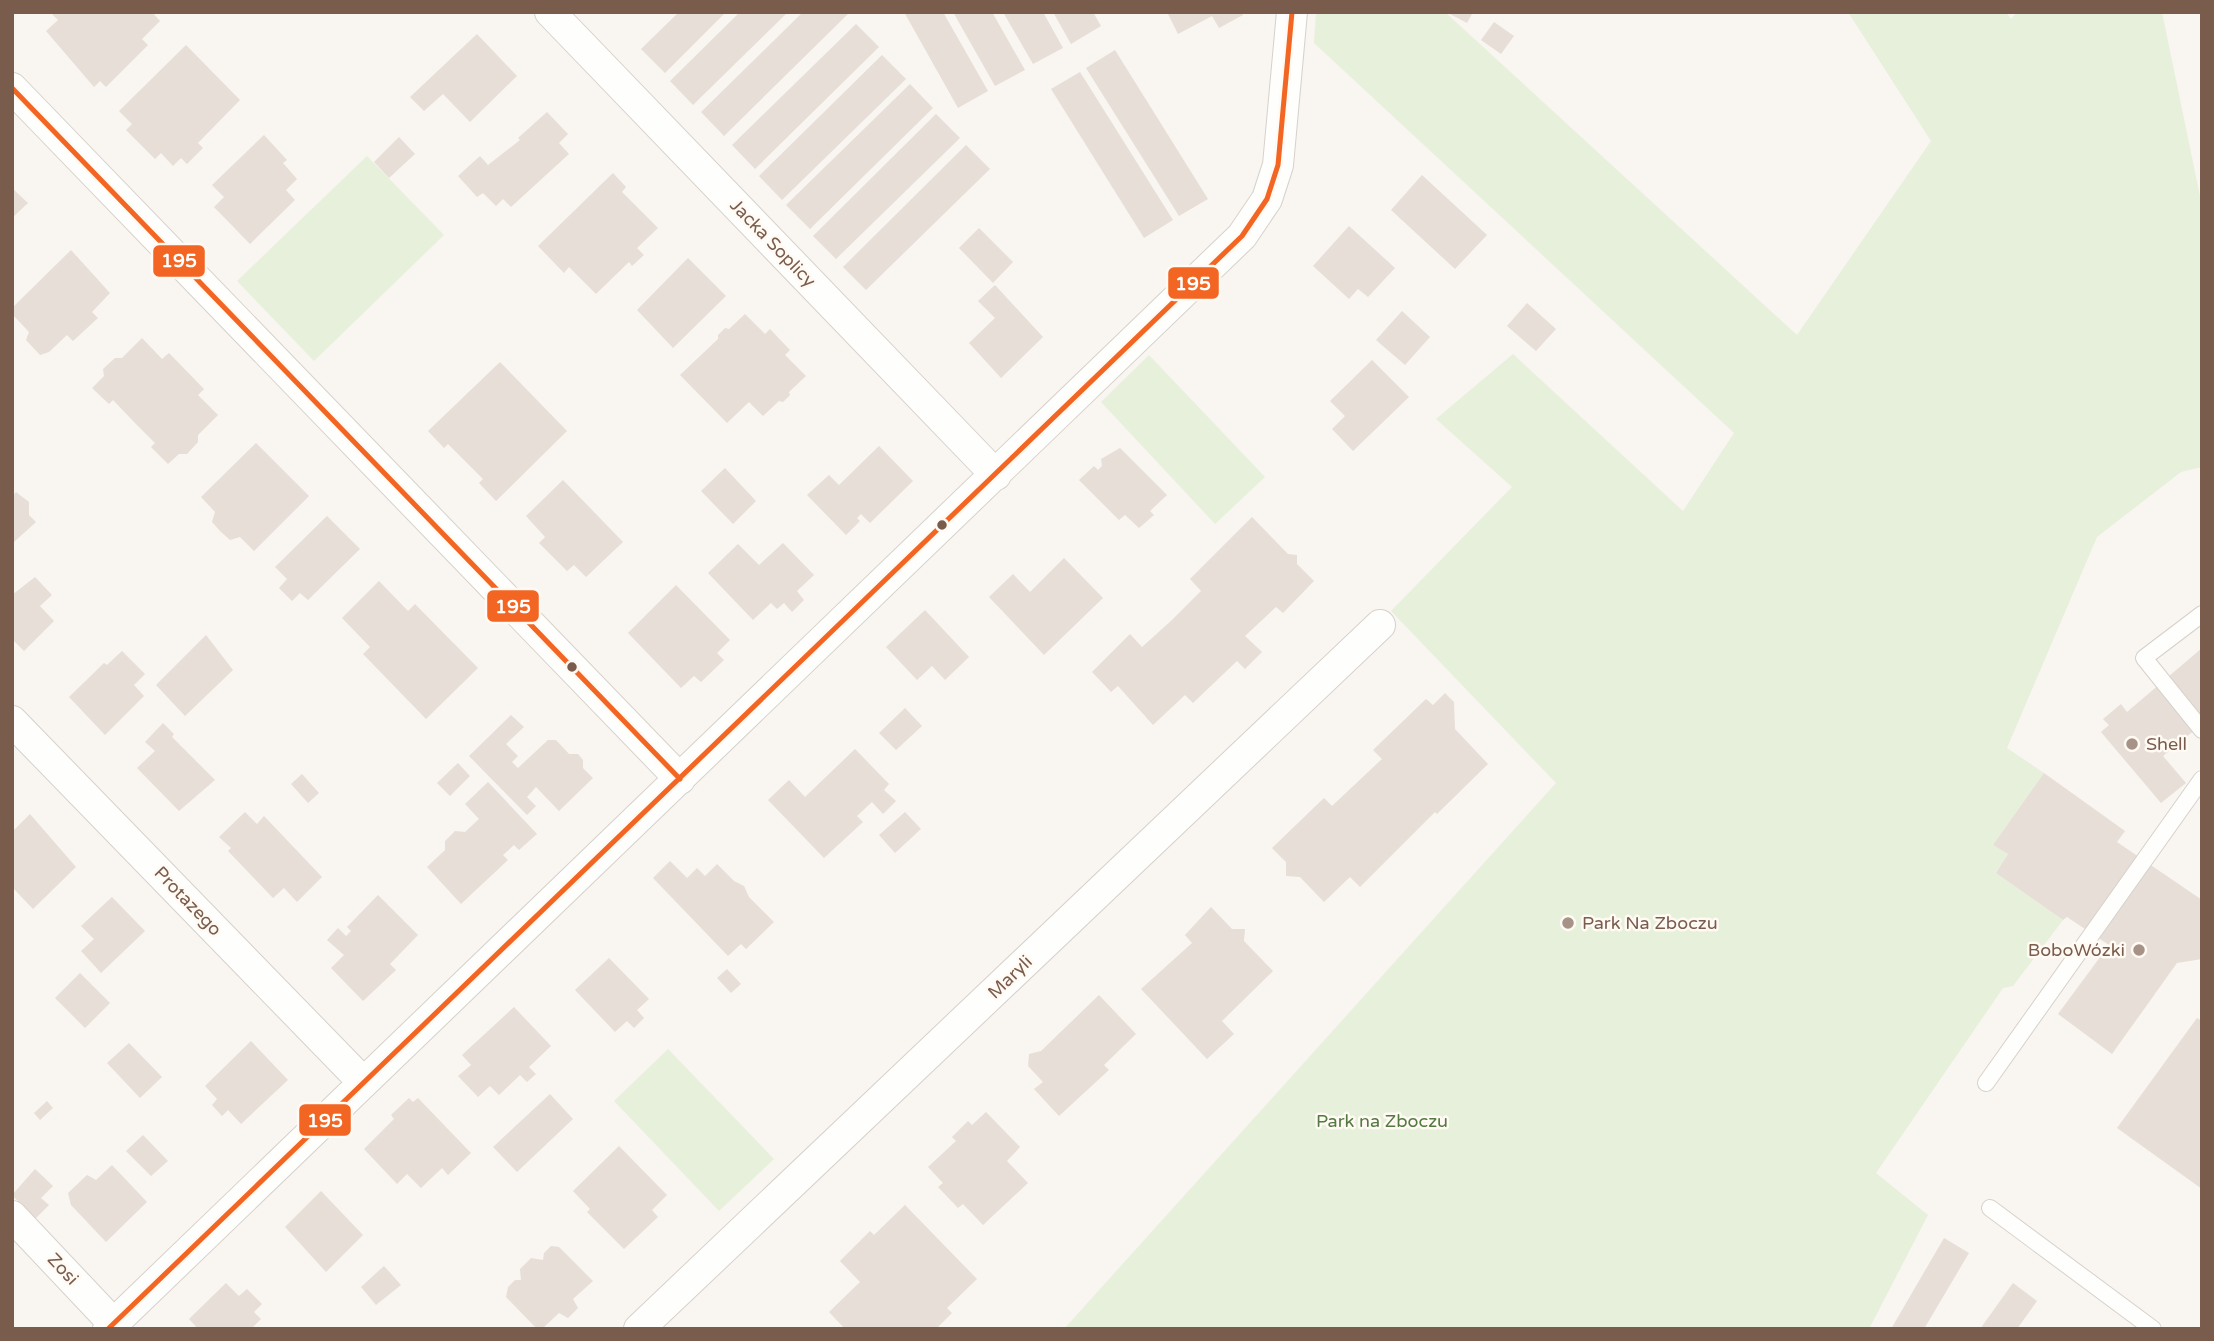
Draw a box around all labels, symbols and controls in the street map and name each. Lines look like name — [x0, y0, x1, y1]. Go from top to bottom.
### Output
street label: Jacka Soplicy — [725, 194, 821, 292]
line badge: 195 — [152, 244, 206, 278]
text: 195 — [161, 250, 197, 272]
line badge: 195 — [1167, 266, 1220, 300]
text: 195 — [1175, 273, 1211, 295]
unlabelled marker — [935, 518, 949, 532]
line badge: 195 — [486, 589, 540, 623]
text: 195 — [495, 596, 531, 618]
unlabelled marker — [565, 660, 579, 674]
place label: Shell — [2146, 733, 2187, 755]
marker: Shell — [2124, 736, 2140, 752]
street label: Protazego — [150, 862, 226, 940]
place label: Park Na Zboczu — [1582, 912, 1718, 934]
marker: Park Na Zboczu — [1560, 915, 1576, 931]
place label: BoboWózki — [2028, 939, 2125, 961]
marker: BoboWózki — [2131, 942, 2147, 958]
street label: Maryli — [983, 951, 1037, 1003]
line badge: 195 — [298, 1103, 352, 1137]
text: 195 — [307, 1110, 343, 1132]
park label: Park na Zboczu — [1316, 1110, 1448, 1132]
street label: Zosi — [43, 1248, 83, 1290]

